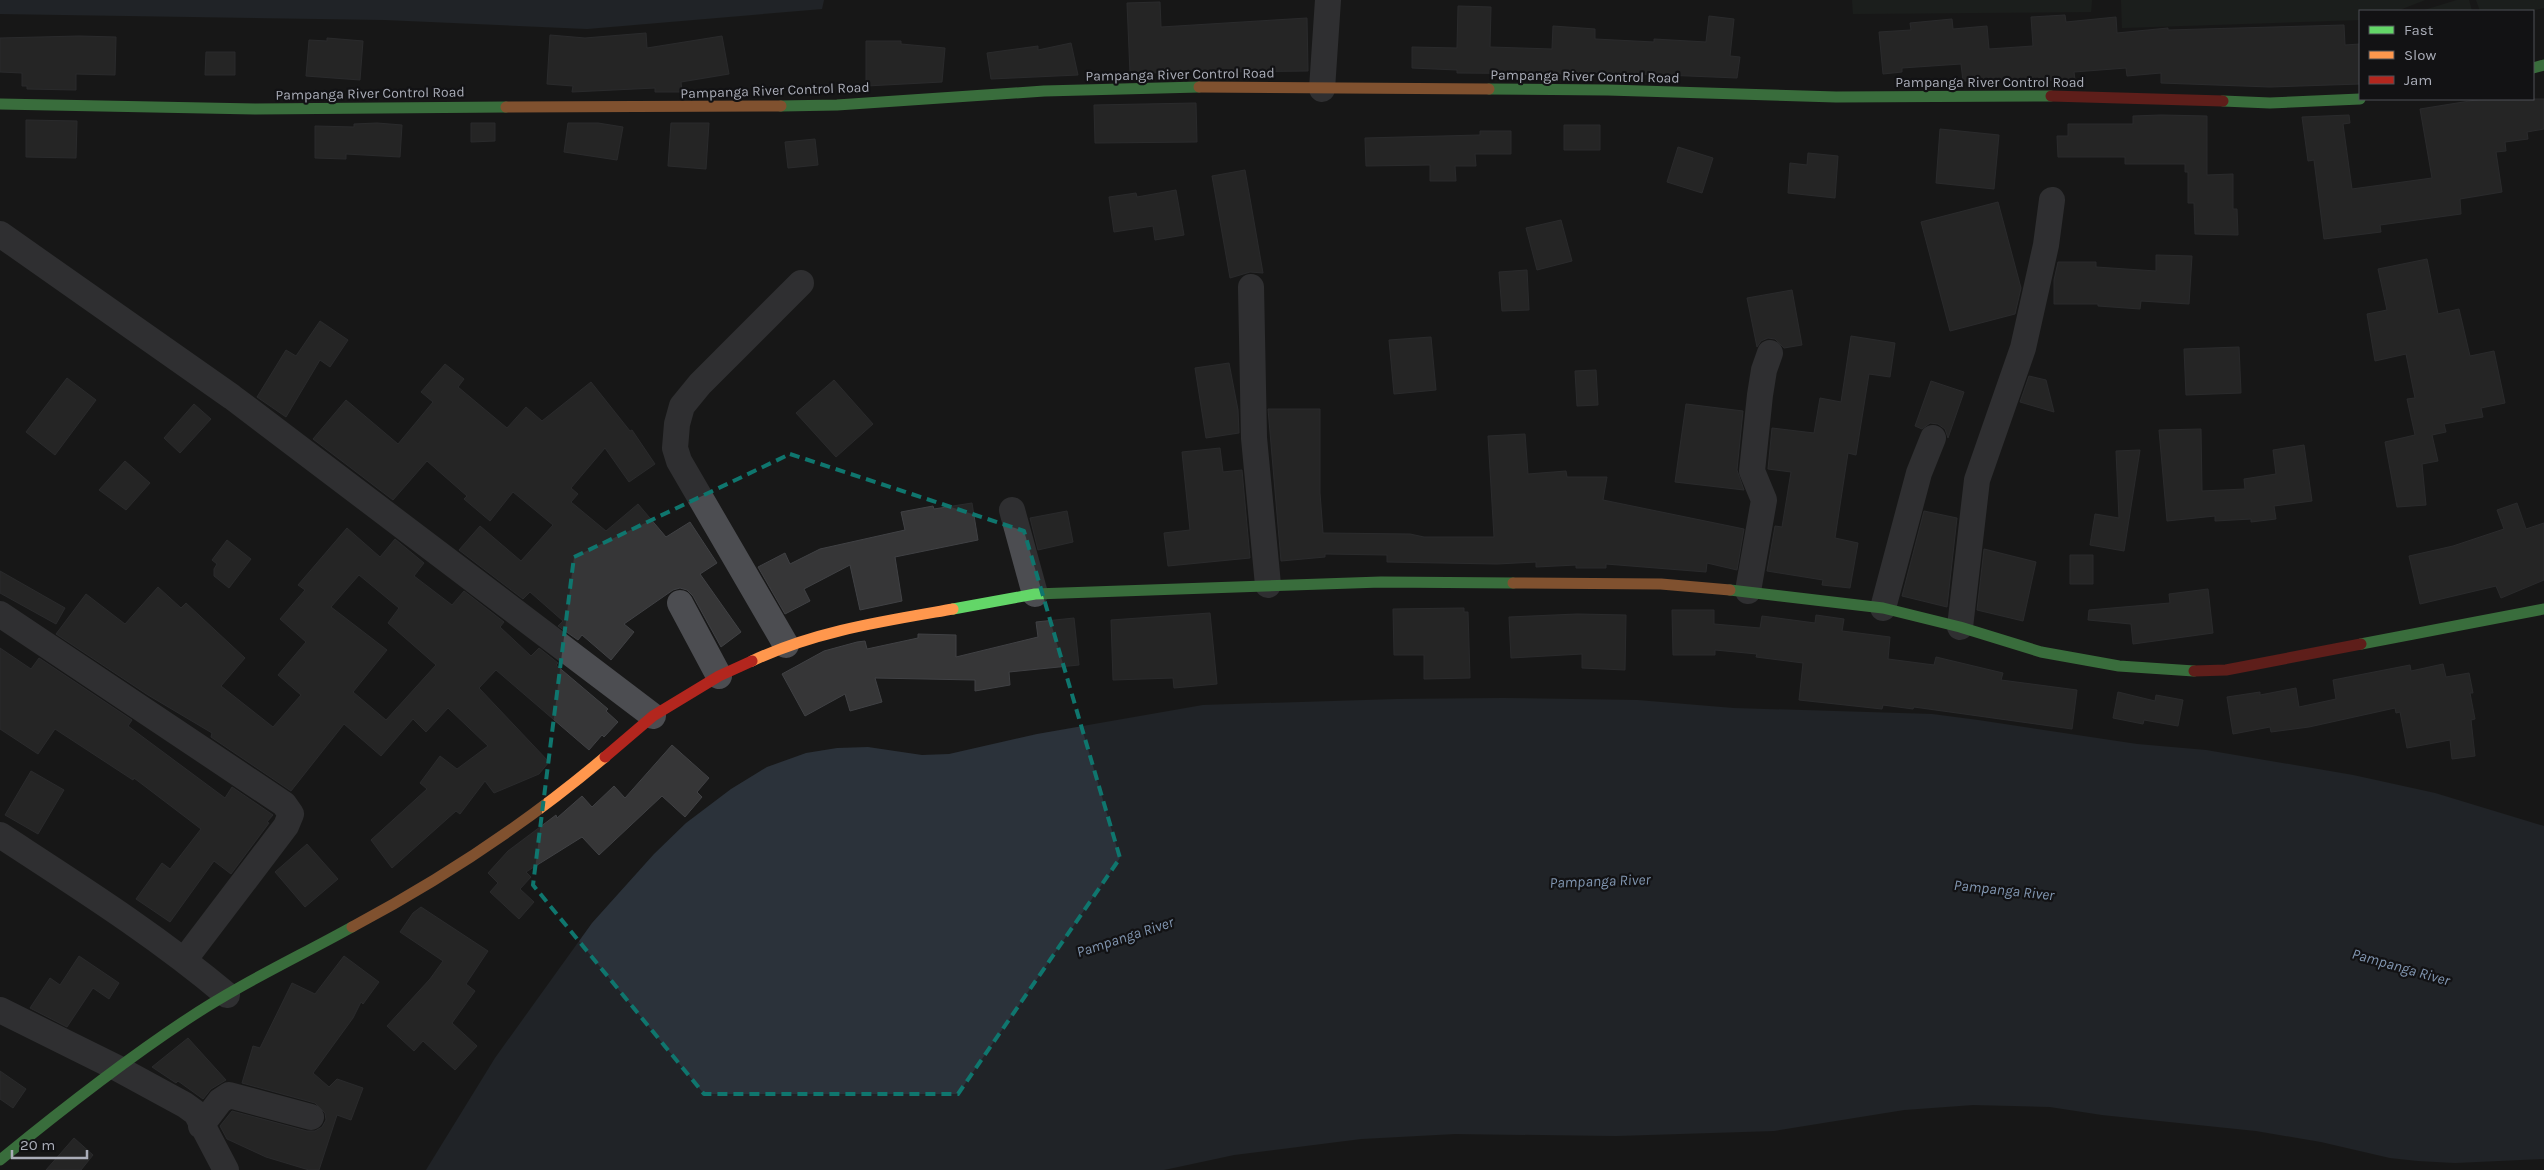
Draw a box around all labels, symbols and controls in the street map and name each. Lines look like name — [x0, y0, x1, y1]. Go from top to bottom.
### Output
legend — [2359, 10, 2534, 100]
text: Fast — [2404, 21, 2434, 39]
text: Slow — [2404, 46, 2436, 64]
street label: Pampanga River Control Road — [1085, 64, 1275, 85]
street label: Pampanga River Control Road — [1490, 66, 1680, 87]
text: Jam — [2404, 71, 2432, 89]
street label: Pampanga River Control Road — [1895, 74, 2085, 91]
street label: Pampanga River Control Road — [680, 79, 870, 102]
street label: Pampanga River Control Road — [275, 83, 465, 104]
water label: Pampanga River — [1549, 870, 1652, 892]
water label: Pampanga River — [1953, 876, 2056, 904]
water label: Pampanga River — [1074, 913, 1177, 961]
water label: Pampanga River — [2350, 944, 2453, 990]
scale bar — [12, 1128, 88, 1160]
text: 20 m — [20, 1136, 55, 1154]

